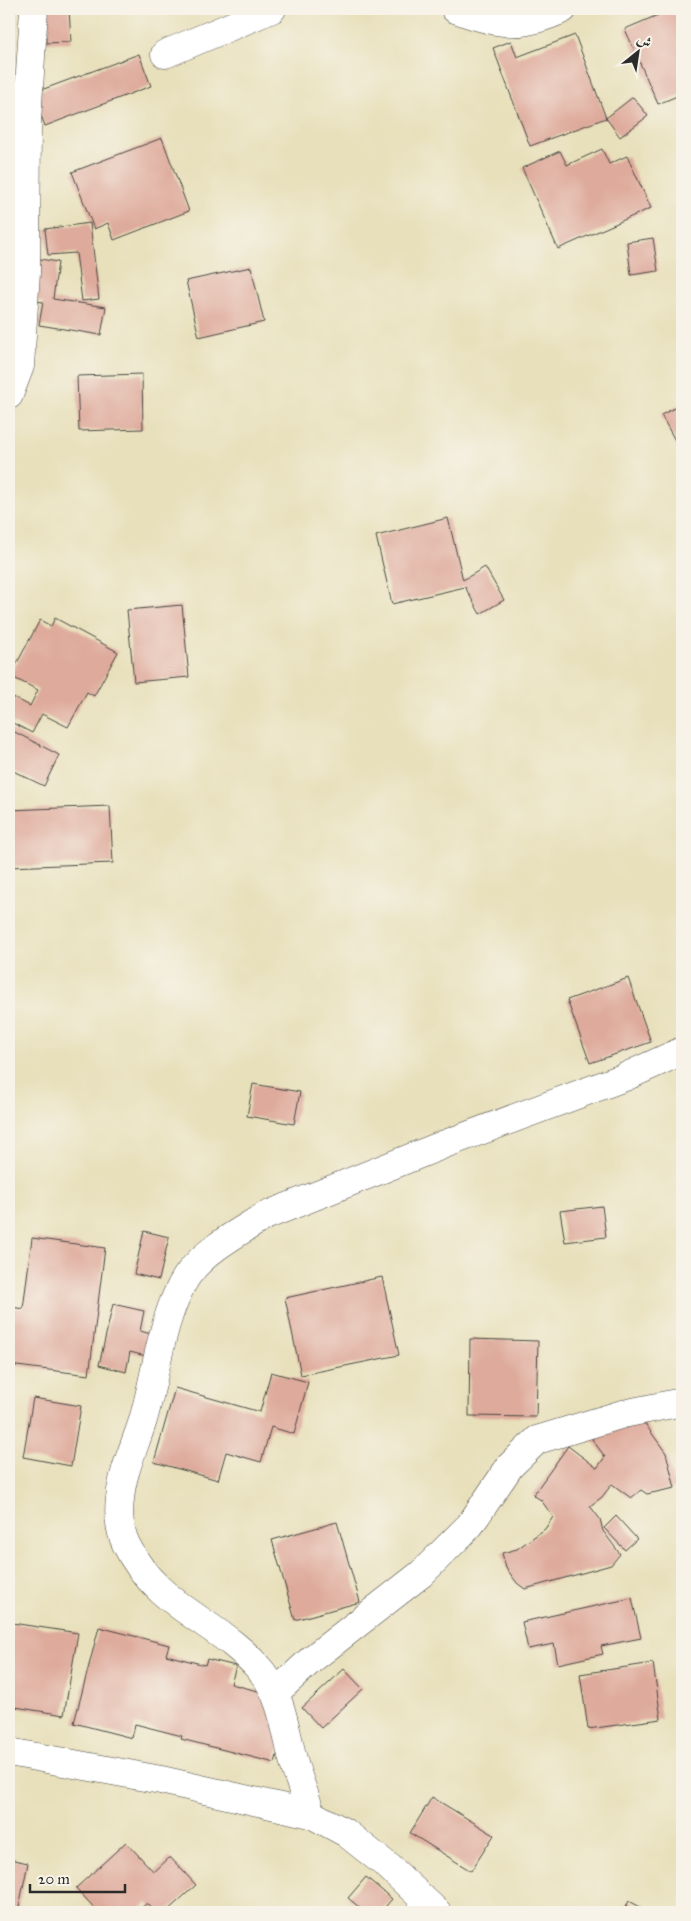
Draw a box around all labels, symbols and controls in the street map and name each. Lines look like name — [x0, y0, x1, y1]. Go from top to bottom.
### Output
north arrow — [614, 28, 664, 78]
text: ش — [634, 30, 655, 52]
scale bar — [30, 1861, 125, 1893]
text: 20 m — [38, 1870, 70, 1888]

